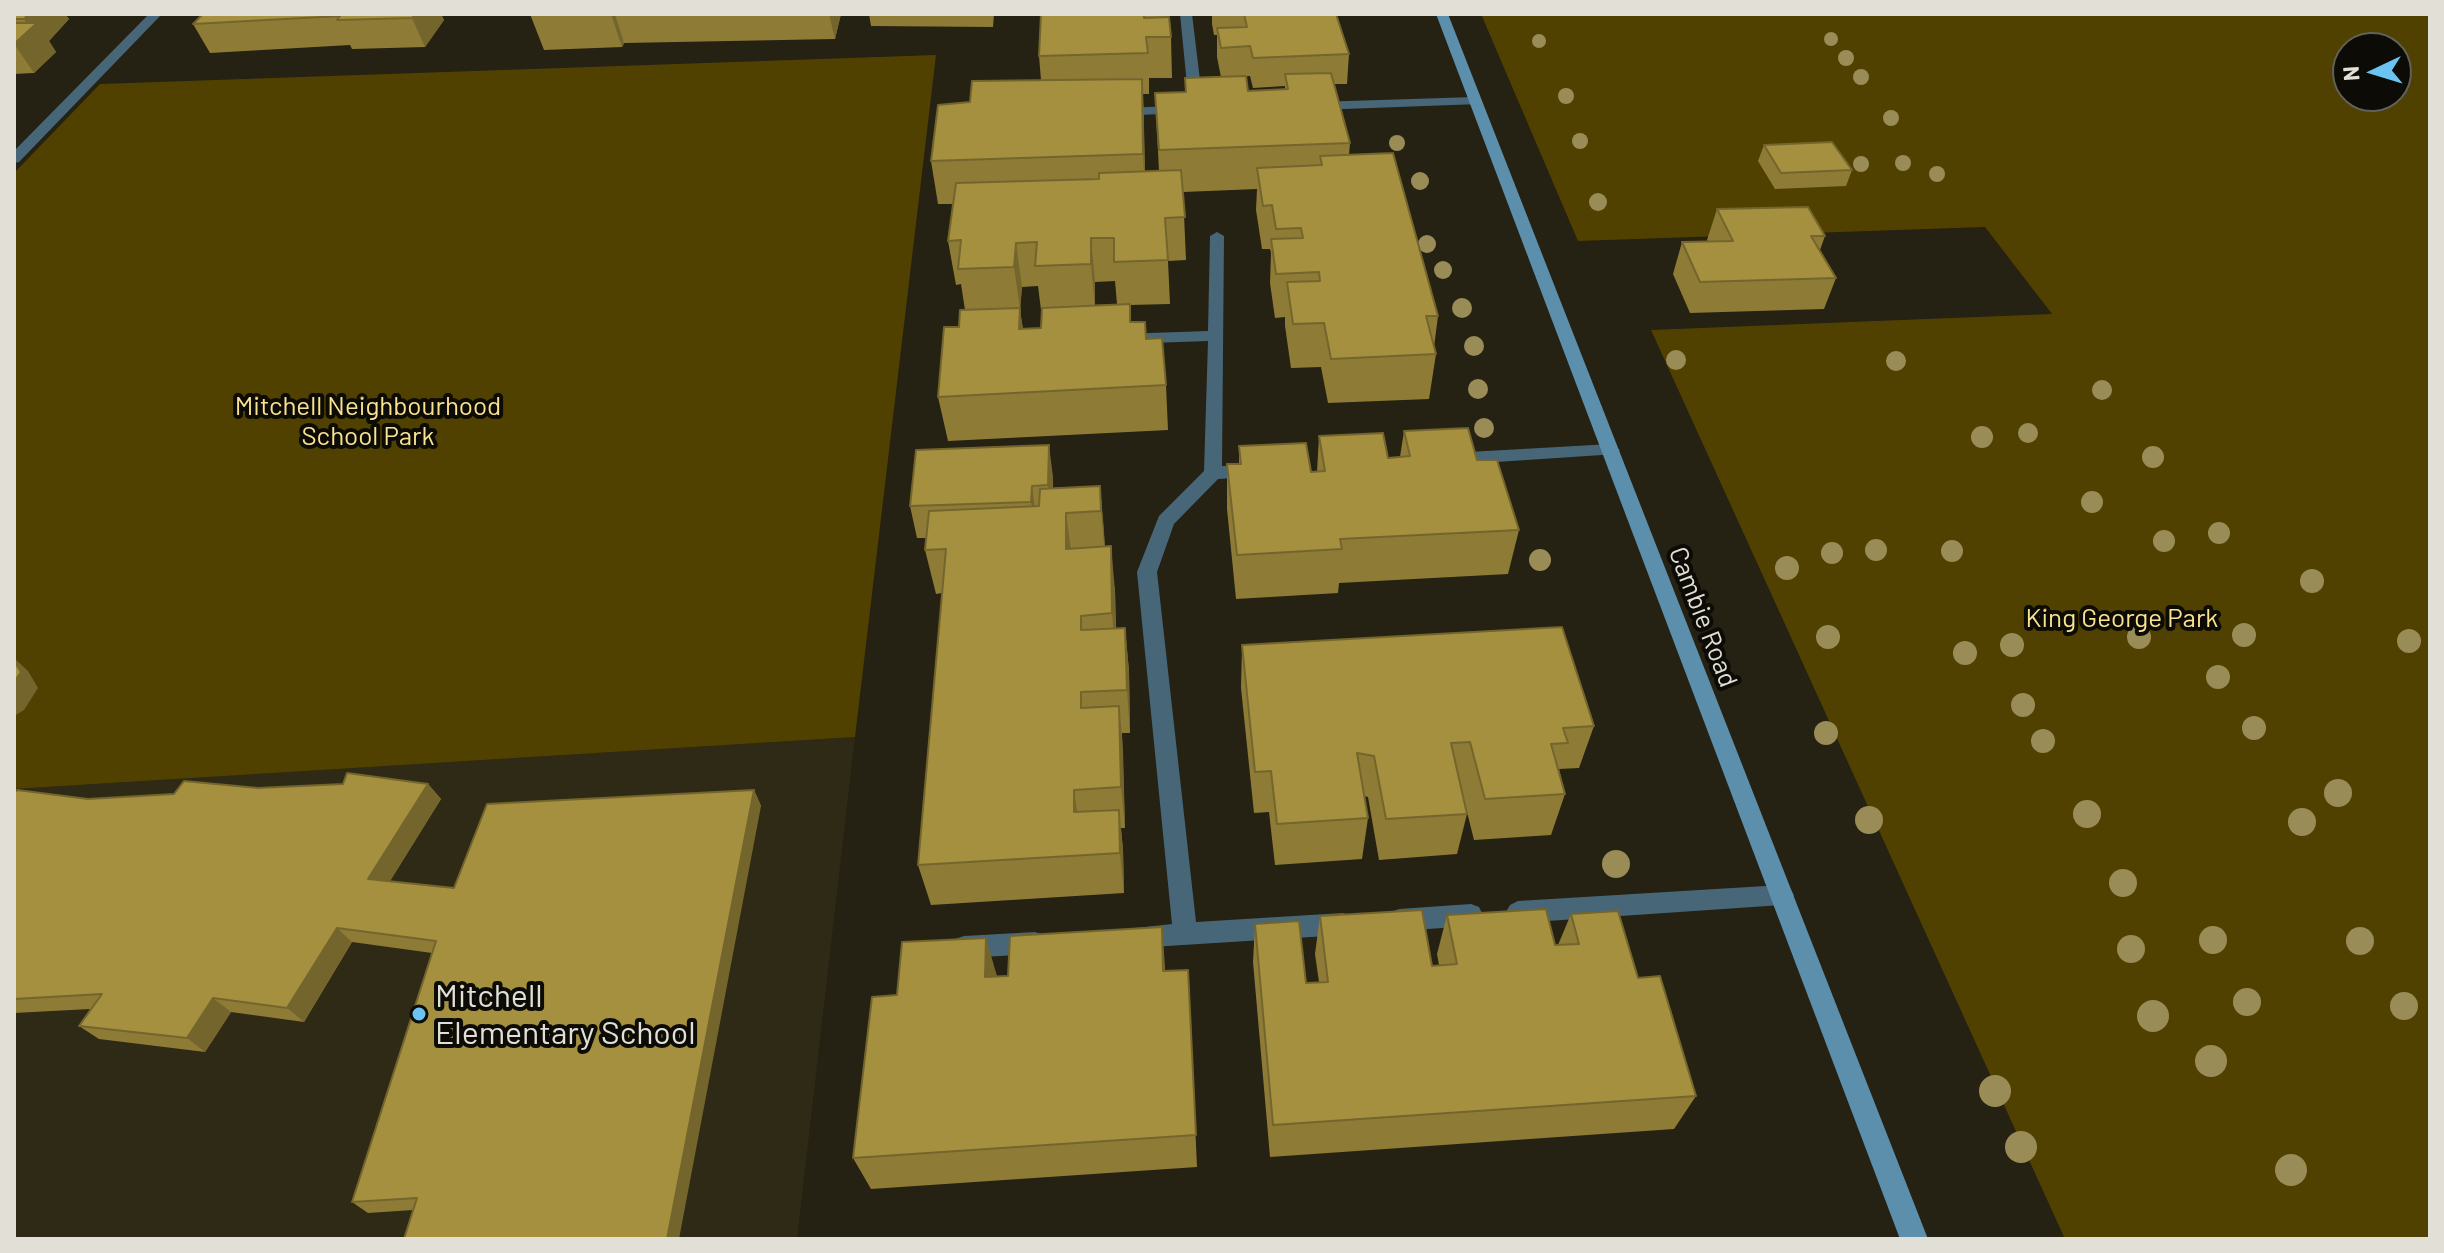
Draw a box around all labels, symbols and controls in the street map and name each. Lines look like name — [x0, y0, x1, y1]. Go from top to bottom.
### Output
north arrow — [2332, 32, 2412, 112]
text: N — [2337, 65, 2364, 82]
park label: Mitchell Neighbourhood School Park — [235, 390, 501, 452]
street label: Cambie Road — [1662, 542, 1744, 692]
park label: King George Park — [2026, 602, 2218, 634]
place label: Mitchell Elementary School — [435, 977, 696, 1052]
marker: Mitchell Elementary School — [410, 1005, 428, 1023]

